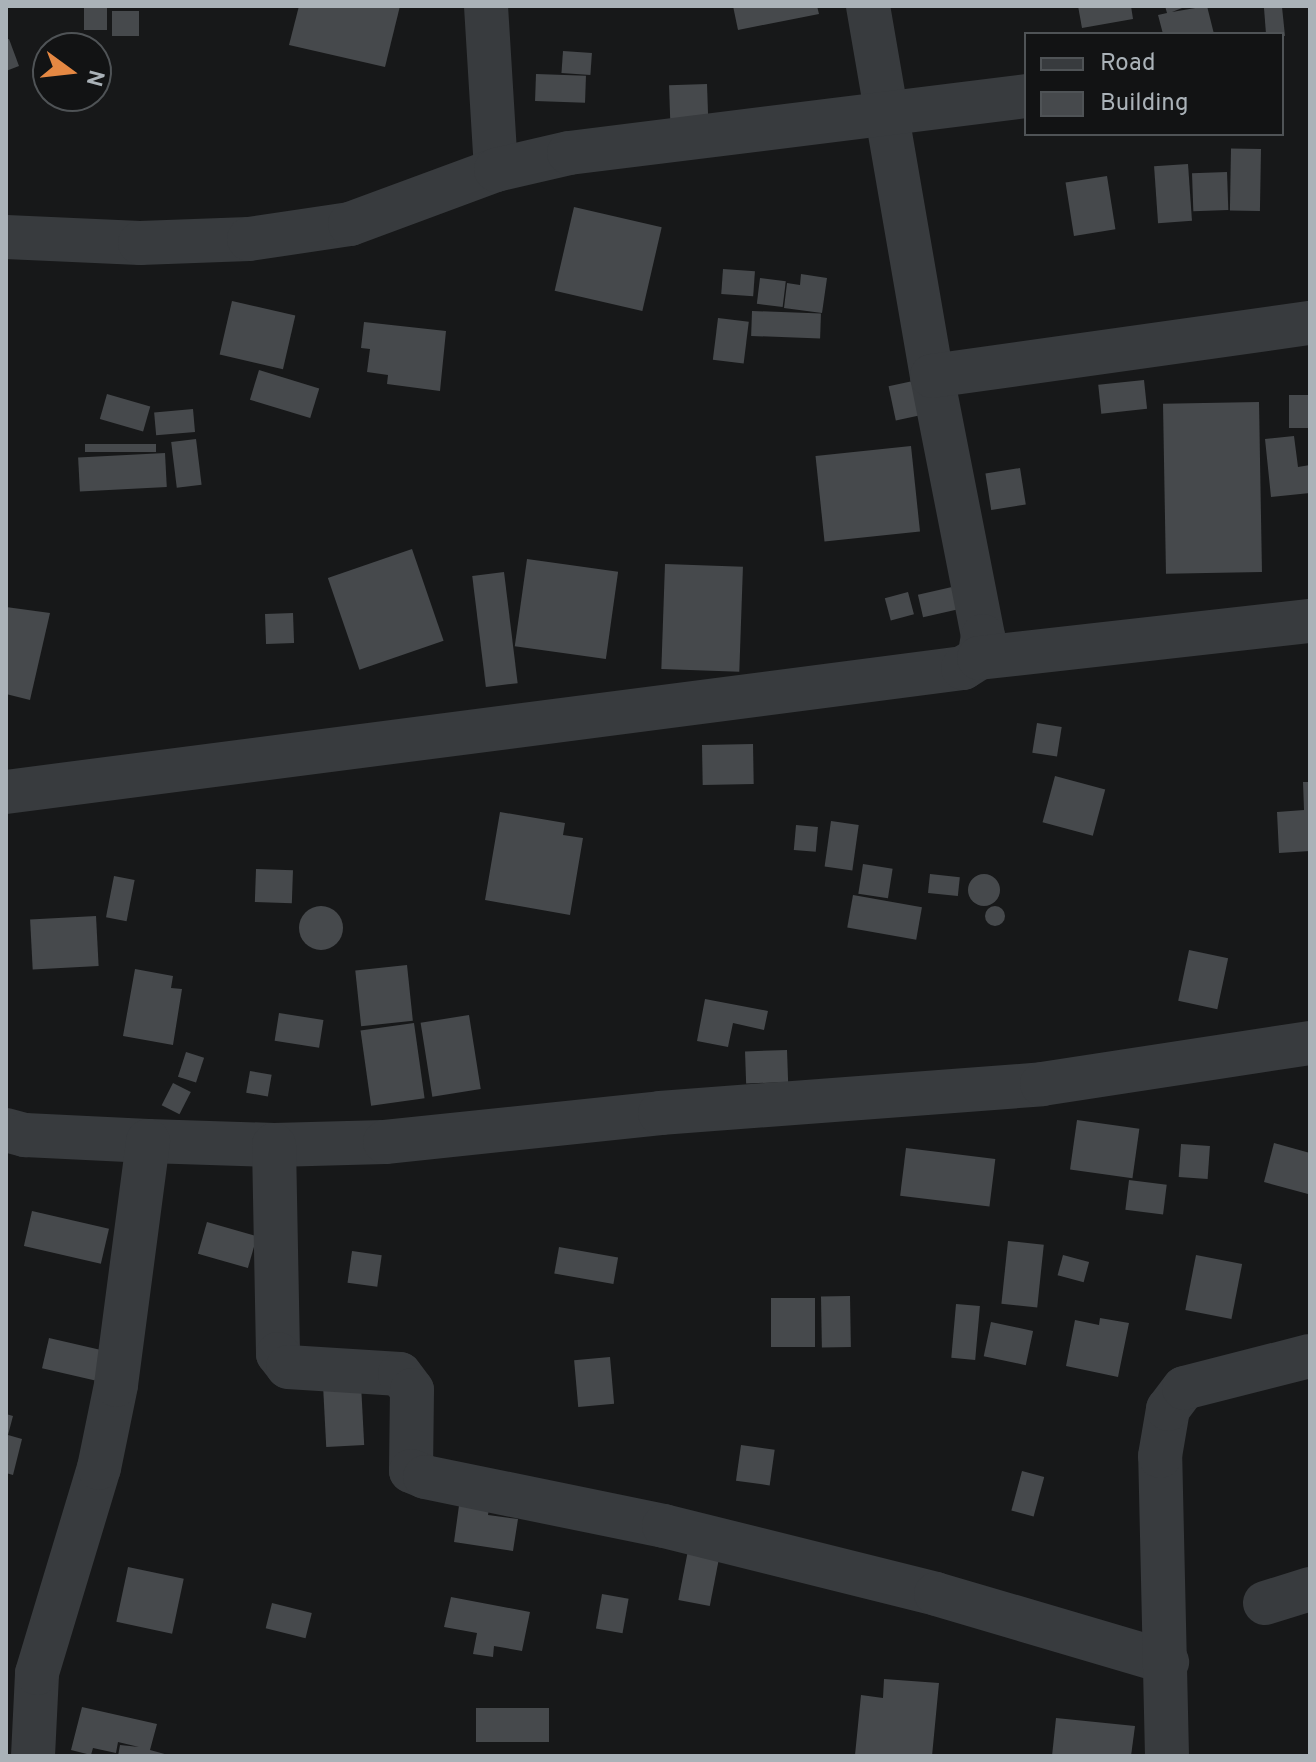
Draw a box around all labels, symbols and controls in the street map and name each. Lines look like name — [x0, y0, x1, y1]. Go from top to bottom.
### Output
north arrow — [32, 32, 112, 112]
legend — [1024, 32, 1284, 136]
text: Road — [1100, 49, 1156, 79]
text: N — [79, 67, 109, 89]
text: Building — [1100, 89, 1189, 119]

